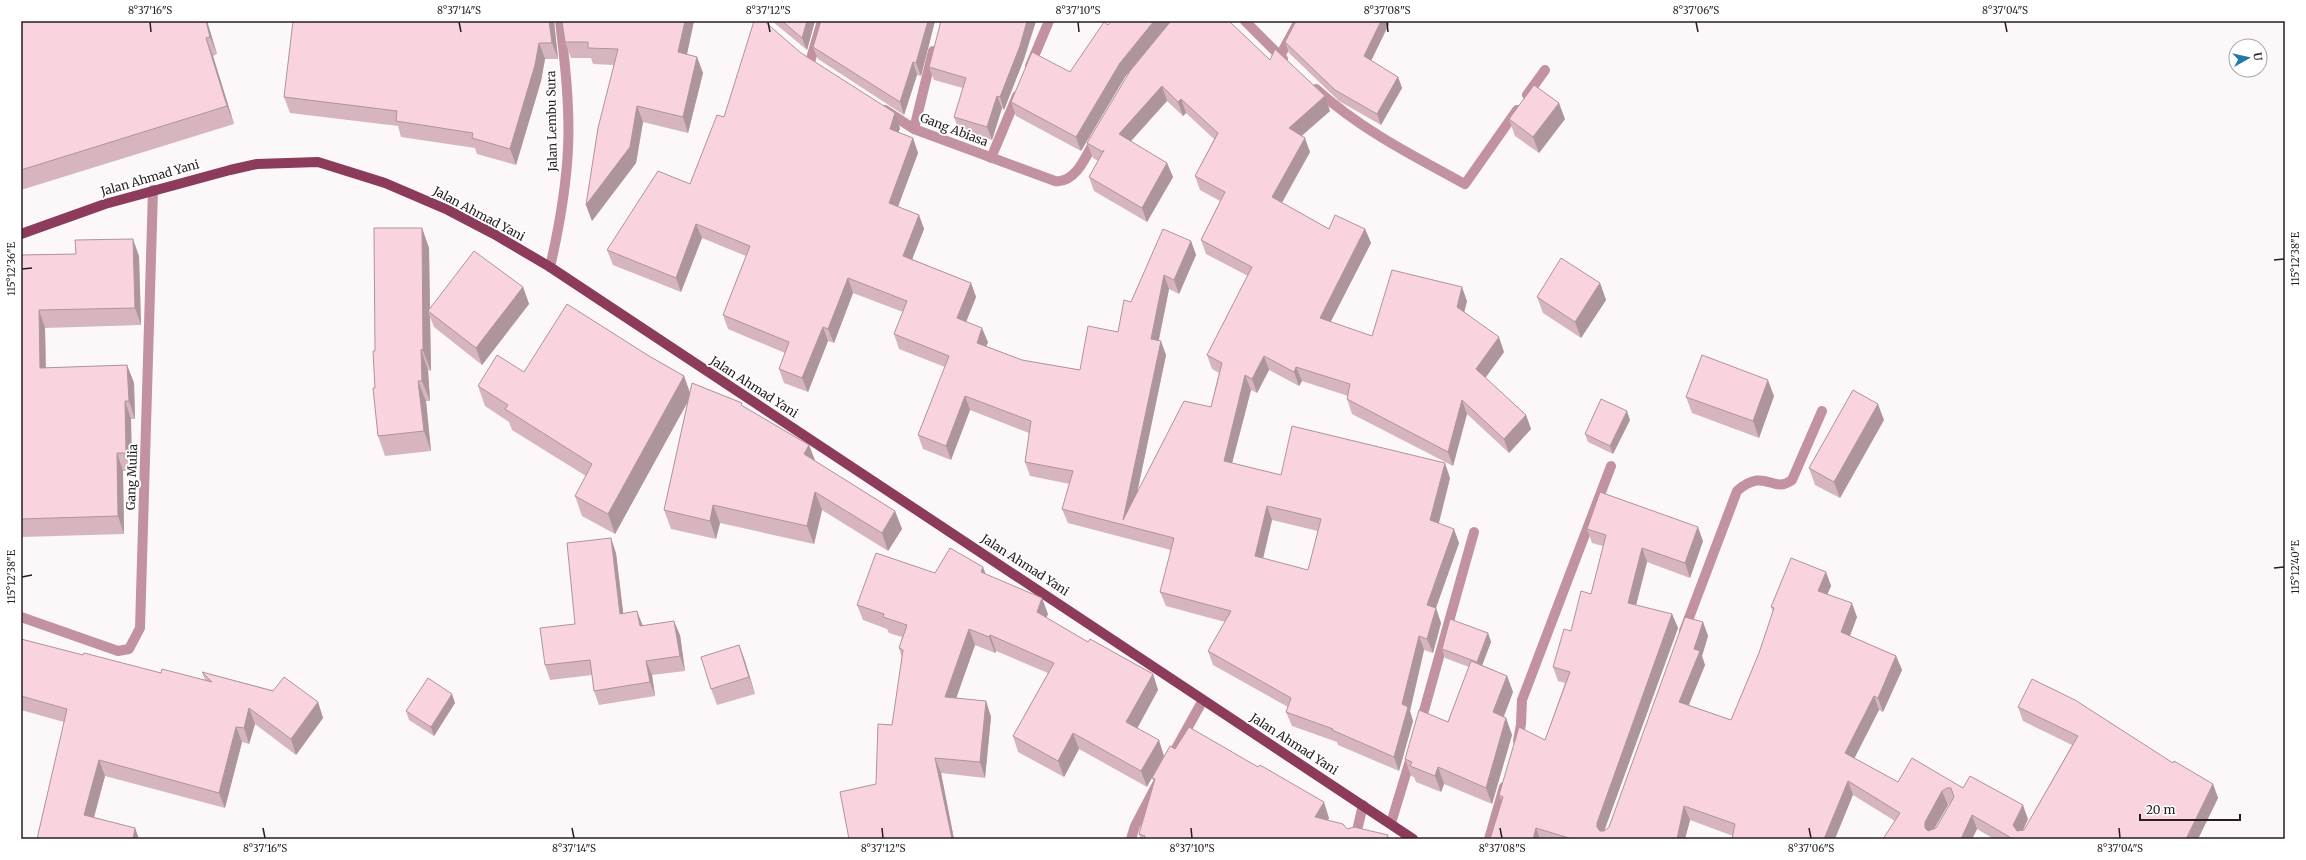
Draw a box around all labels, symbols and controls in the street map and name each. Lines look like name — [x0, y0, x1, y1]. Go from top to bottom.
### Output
text: 8°37'16"S — [128, 4, 172, 17]
text: 8°37'14"S — [437, 4, 481, 17]
text: 8°37'12"S — [746, 4, 790, 17]
text: 8°37'10"S — [1055, 4, 1101, 17]
text: 8°37'08"S — [1364, 4, 1410, 17]
text: 8°37'06"S — [1673, 4, 1719, 17]
text: 8°37'04"S — [1982, 4, 2028, 17]
north arrow — [2228, 38, 2268, 78]
text: U — [2250, 52, 2266, 62]
street label: Jalan Lembu Sura — [543, 70, 560, 173]
street label: Gang Abiasa — [918, 110, 991, 150]
street label: Jalan Ahmad Yani — [98, 156, 201, 199]
street label: Jalan Ahmad Yani — [430, 183, 528, 244]
text: 115°12'38"E — [2289, 231, 2302, 286]
text: 115°12'36"E — [5, 242, 18, 296]
street label: Jalan Ahmad Yani — [707, 352, 801, 421]
street label: Gang Mulia — [123, 443, 140, 510]
street label: Jalan Ahmad Yani — [978, 530, 1072, 599]
text: 115°12'40"E — [2289, 539, 2302, 594]
text: 115°12'38"E — [5, 549, 18, 604]
street label: Jalan Ahmad Yani — [1247, 709, 1341, 778]
scale bar — [2140, 796, 2240, 822]
text: 20 m — [2146, 802, 2175, 817]
text: 8°37'16"S — [243, 842, 287, 855]
text: 8°37'14"S — [552, 842, 596, 855]
text: 8°37'12"S — [861, 842, 905, 855]
text: 8°37'10"S — [1169, 842, 1215, 855]
text: 8°37'08"S — [1479, 842, 1525, 855]
text: 8°37'06"S — [1788, 842, 1834, 855]
text: 8°37'04"S — [2097, 842, 2143, 855]

